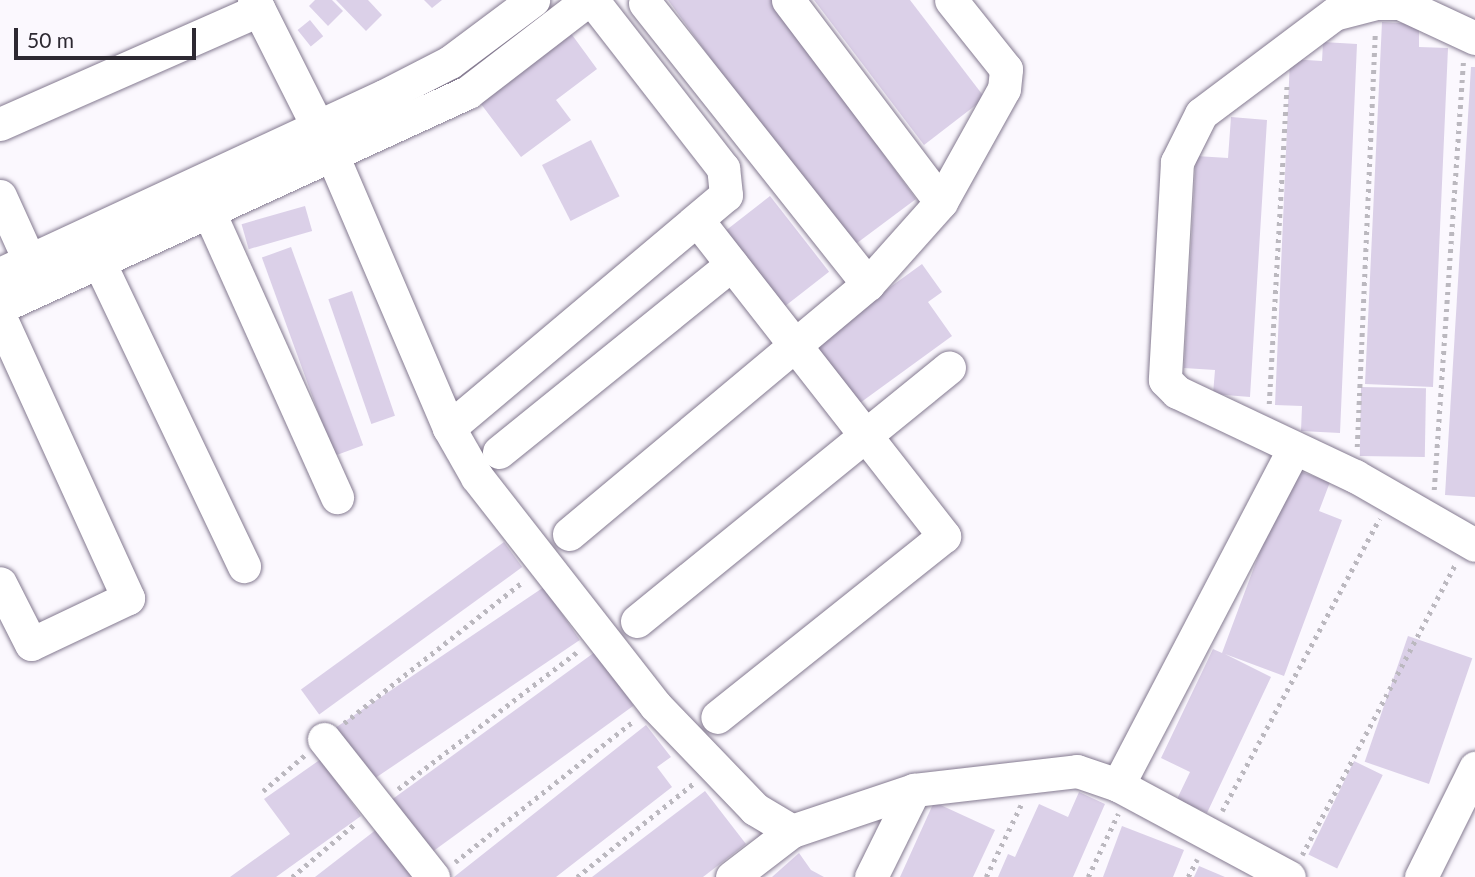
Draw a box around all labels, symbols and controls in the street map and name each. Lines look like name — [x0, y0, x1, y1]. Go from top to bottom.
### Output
scale bar — [18, 14, 200, 58]
text: 50 m — [27, 27, 74, 52]

